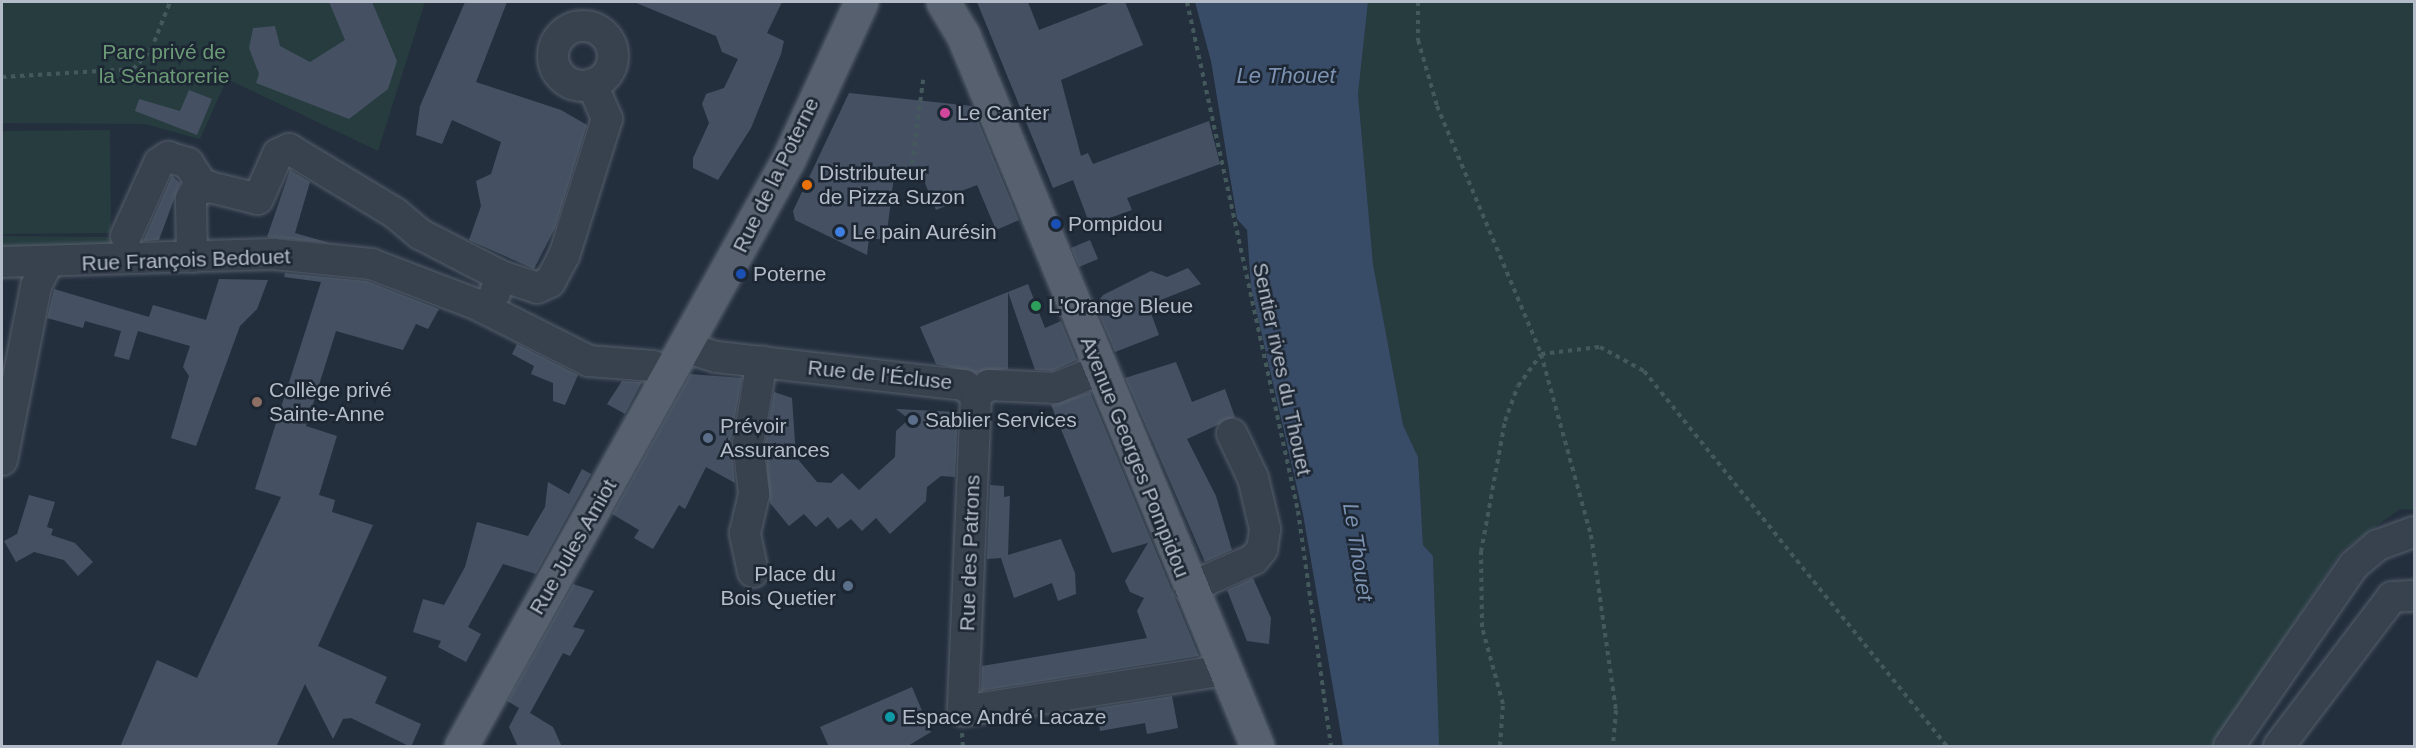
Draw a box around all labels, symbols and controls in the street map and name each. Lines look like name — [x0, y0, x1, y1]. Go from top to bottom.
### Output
park label: Parc privé de la Sénatorerie — [99, 39, 229, 89]
water label: Le Thouet — [1236, 63, 1336, 89]
street label: Rue de la Poterne — [728, 93, 824, 257]
place label: Le Canter — [957, 100, 1049, 126]
marker: Le Canter — [938, 106, 952, 120]
place label: Distributeur de Pizza Suzon — [819, 160, 965, 210]
marker: Distributeur de Pizza Suzon — [800, 178, 814, 192]
place label: Pompidou — [1068, 211, 1163, 237]
marker: Pompidou — [1049, 217, 1063, 231]
place label: Le pain Aurésin — [852, 219, 998, 245]
marker: Le pain Aurésin — [833, 225, 847, 239]
street label: Rue François Bedouet — [81, 244, 291, 276]
street label: Sentier rives du Thouet — [1247, 260, 1317, 478]
place label: Poterne — [753, 261, 827, 287]
marker: Poterne — [734, 267, 748, 281]
place label: L'Orange Bleue — [1048, 293, 1193, 319]
marker: L'Orange Bleue — [1029, 299, 1043, 313]
street label: Avenue Georges Pompidou — [1075, 333, 1195, 581]
street label: Rue de l'Écluse — [806, 355, 954, 395]
place label: Collège privé Sainte-Anne — [269, 377, 392, 427]
marker: Collège privé Sainte-Anne — [250, 395, 264, 409]
place label: Sablier Services — [925, 407, 1077, 433]
place label: Prévoir Assurances — [720, 413, 830, 463]
marker: Sablier Services — [906, 413, 920, 427]
marker: Prévoir Assurances — [701, 431, 715, 445]
street label: Rue Jules Amiot — [524, 474, 622, 620]
street label: Rue des Patrons — [955, 474, 985, 632]
water label: Le Thouet — [1337, 501, 1379, 603]
place label: Place du Bois Quetier — [720, 561, 836, 611]
marker: Place du Bois Quetier — [841, 579, 855, 593]
place label: Espace André Lacaze — [902, 704, 1107, 730]
marker: Espace André Lacaze — [883, 710, 897, 724]

